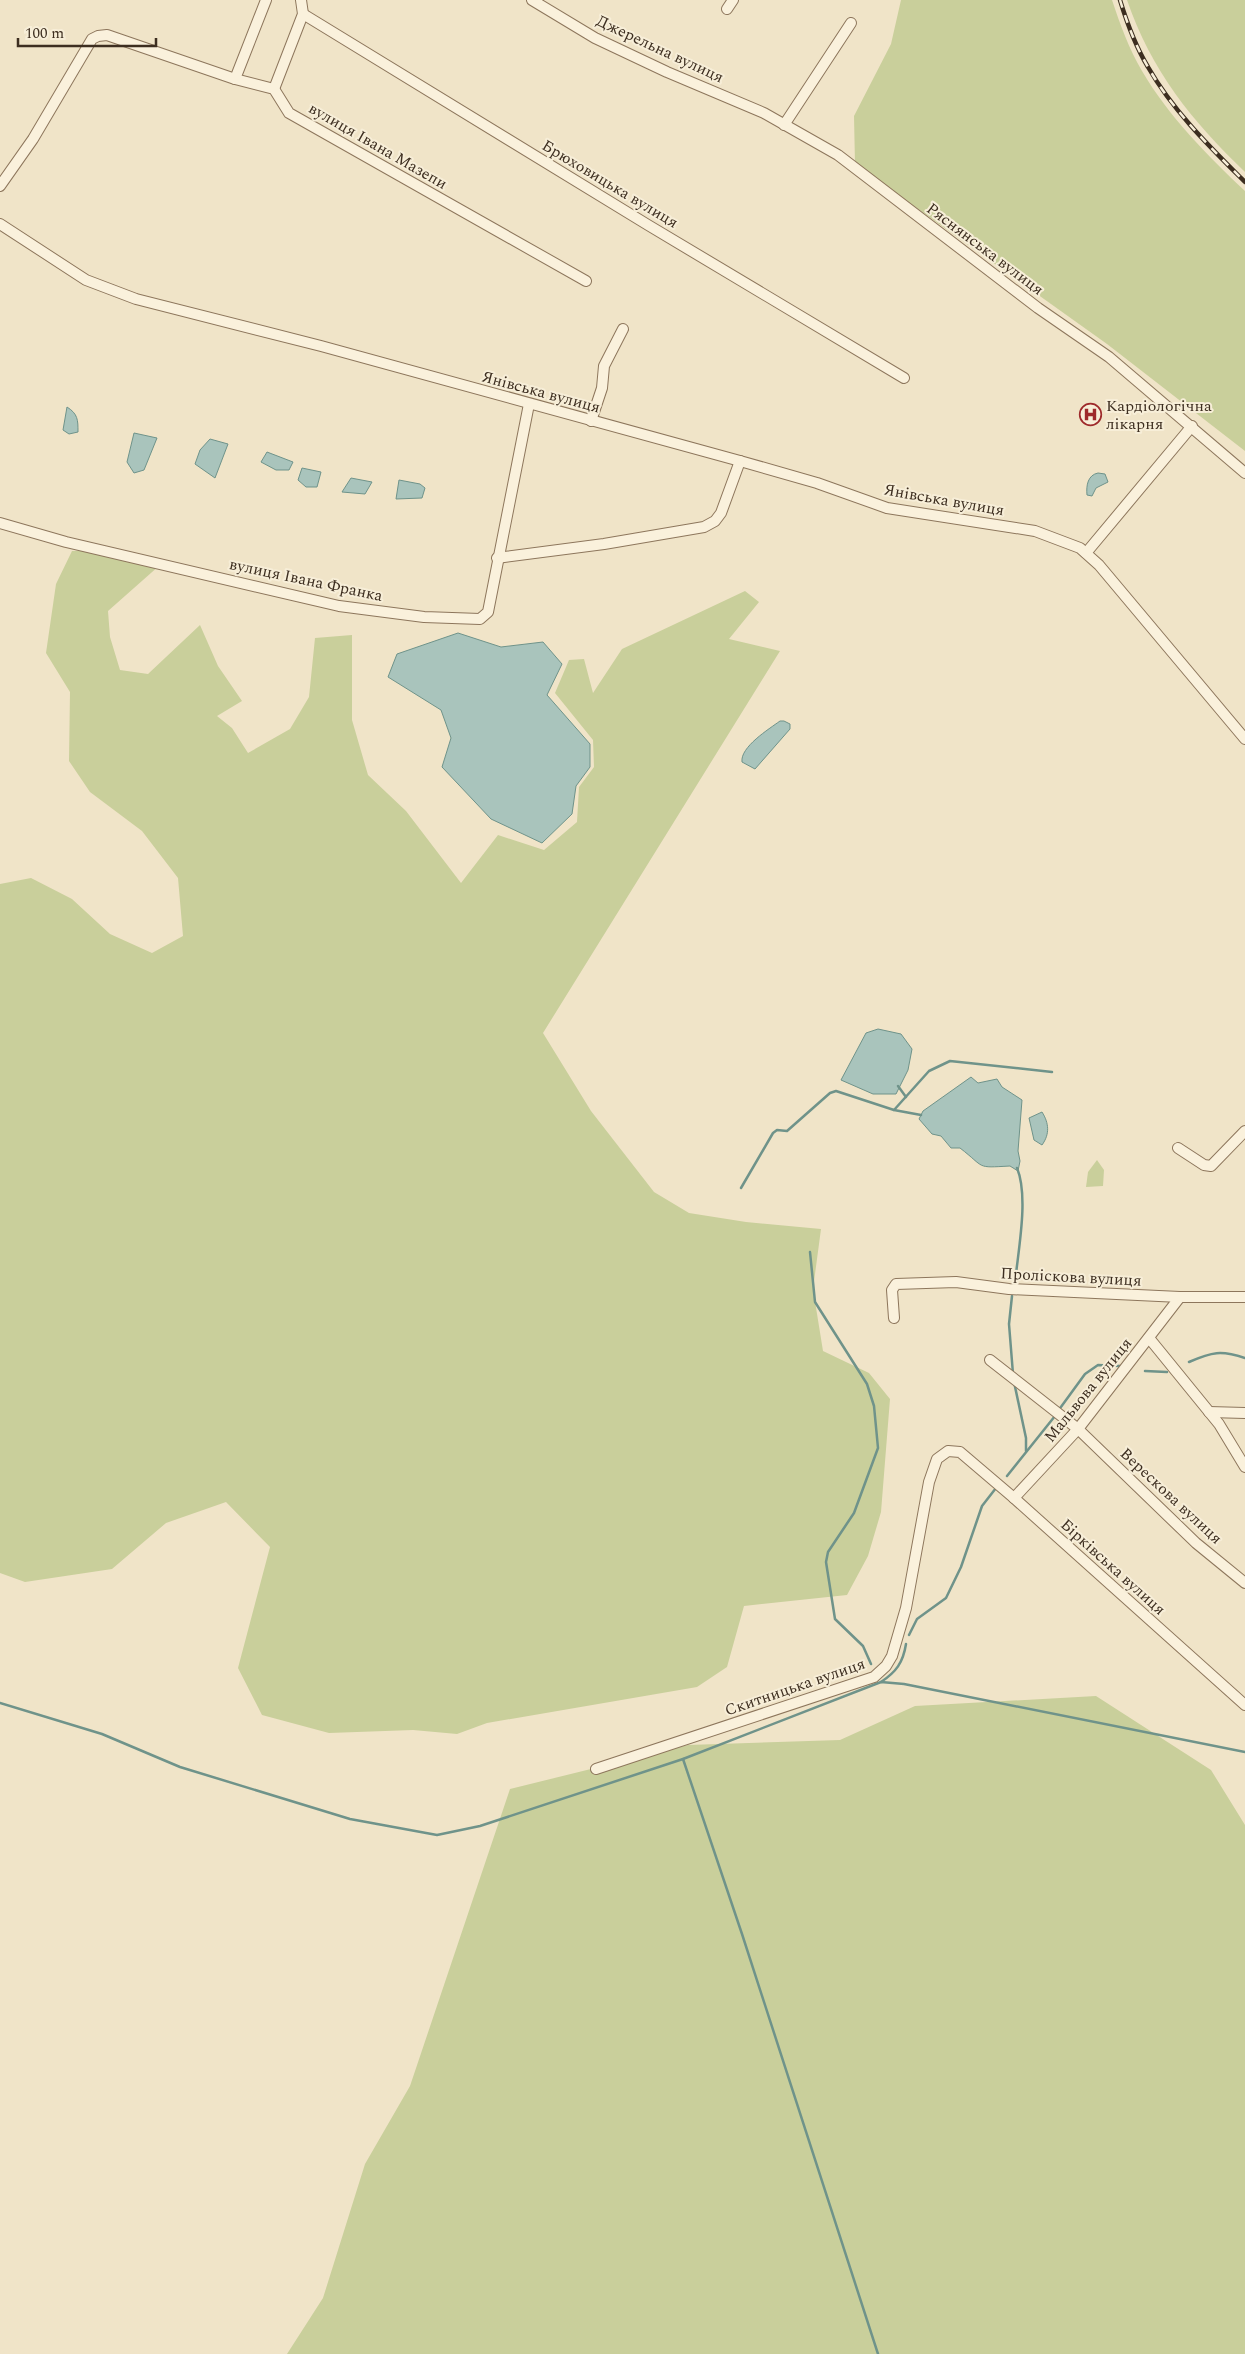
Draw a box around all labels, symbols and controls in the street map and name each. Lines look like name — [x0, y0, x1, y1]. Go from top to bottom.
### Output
street label: Джерельна вулиця — [592, 9, 728, 89]
scale bar — [18, 15, 155, 47]
text: 100 m — [25, 22, 64, 45]
street label: вулиця Івана Мазепи — [304, 96, 452, 196]
street label: Брюховицька вулиця — [537, 134, 683, 234]
street label: Ряснянська вулиця — [921, 197, 1049, 301]
street label: Янівська вулиця — [479, 365, 603, 419]
place label: Кардіологічна лікарня — [1106, 394, 1212, 436]
hospital icon: Кардіологічна лікарня — [1078, 403, 1102, 427]
street label: Янівська вулиця — [882, 478, 1006, 522]
street label: вулиця Івана Франка — [227, 552, 385, 608]
street label: Проліскова вулиця — [1000, 1261, 1142, 1293]
street label: Мальвова вулиця — [1038, 1332, 1138, 1448]
street label: Верескова вулиця — [1114, 1442, 1228, 1550]
street label: Бірківська вулиця — [1055, 1513, 1171, 1621]
street label: Скитницька вулиця — [722, 1652, 868, 1722]

